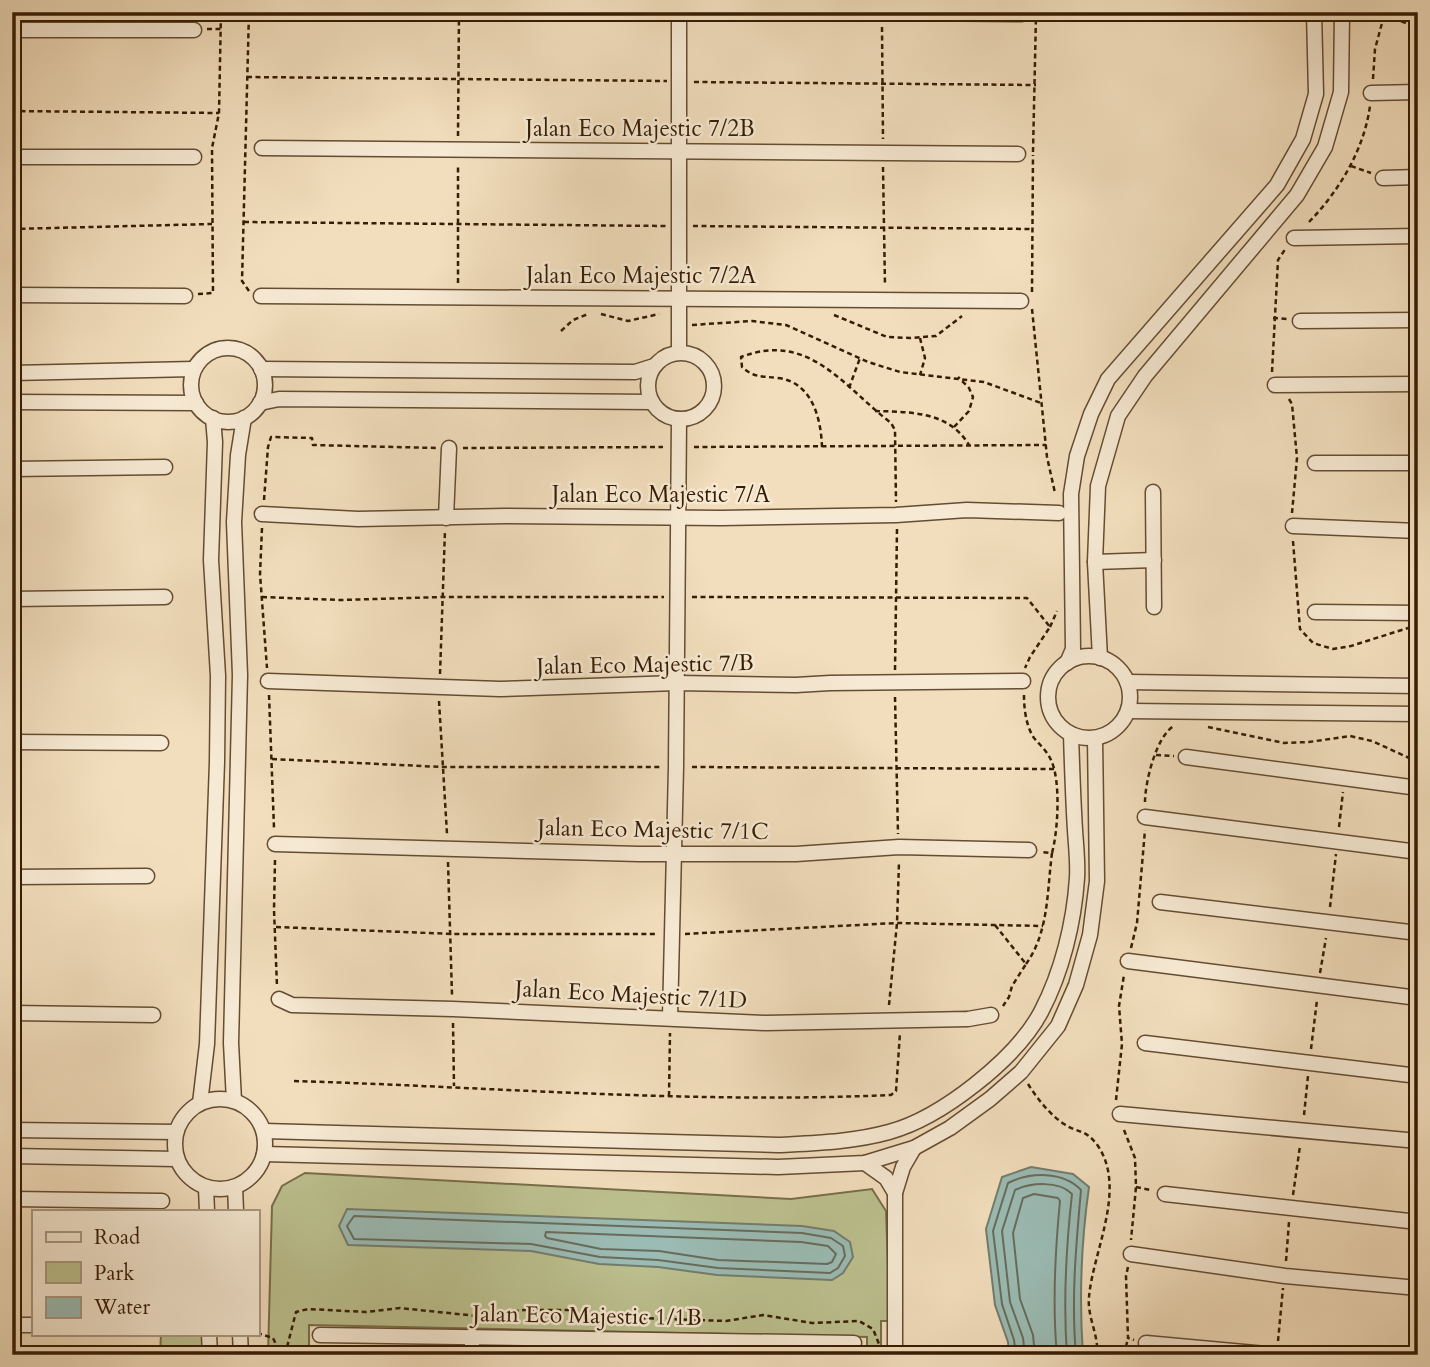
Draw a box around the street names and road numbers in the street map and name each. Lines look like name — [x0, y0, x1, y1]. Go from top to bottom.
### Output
street label: Jalan Eco Majestic 7/2B — [522, 113, 755, 144]
street label: Jalan Eco Majestic 7/2A — [523, 260, 757, 291]
street label: Jalan Eco Majestic 7/A — [549, 479, 771, 510]
street label: Jalan Eco Majestic 7/B — [533, 647, 754, 682]
street label: Jalan Eco Majestic 7/1C — [534, 812, 769, 847]
street label: Jalan Eco Majestic 7/1D — [511, 973, 748, 1016]
street label: Jalan Eco Majestic 1/1B — [469, 1298, 702, 1333]

